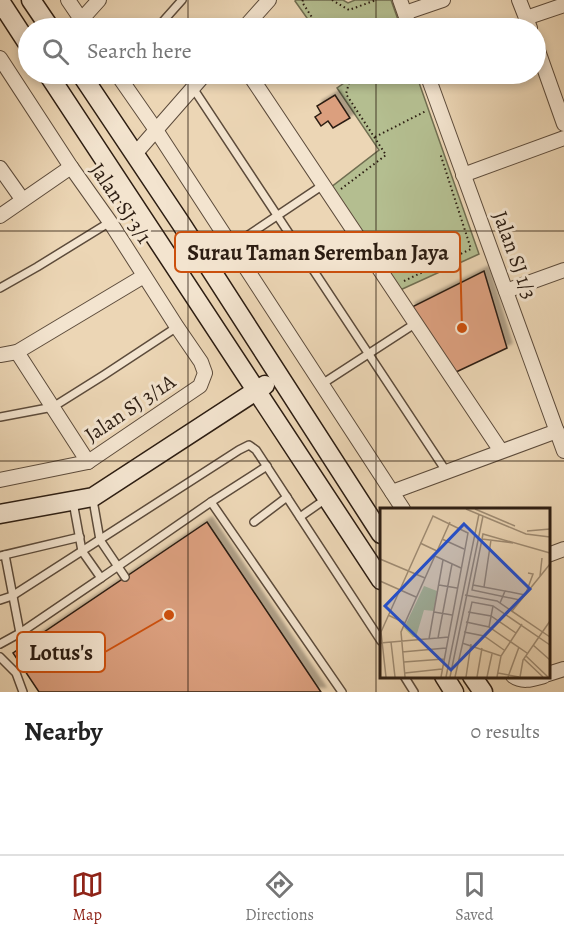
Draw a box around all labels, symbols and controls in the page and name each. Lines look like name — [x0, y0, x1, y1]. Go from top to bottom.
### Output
search box — [18, 18, 546, 84]
icon: search — [39, 35, 72, 68]
text: Search here — [87, 36, 192, 66]
street label: Jalan SJ 3/1 — [84, 157, 158, 249]
street label: Jalan SJ 1/3 — [486, 207, 544, 303]
callout: Surau Taman Seremban Jaya — [175, 232, 460, 272]
text: Surau Taman Seremban Jaya — [187, 238, 449, 268]
street label: Jalan SJ 3/1A — [79, 367, 181, 449]
inset map — [380, 508, 549, 677]
callout: Lotus's — [17, 632, 105, 672]
text: Lotus's — [29, 638, 93, 668]
text: Nearby — [24, 714, 103, 749]
text: 0 results — [471, 718, 540, 745]
tab: Map — [71, 868, 104, 926]
tab: Directions — [245, 868, 314, 926]
tab: Saved — [455, 868, 493, 926]

